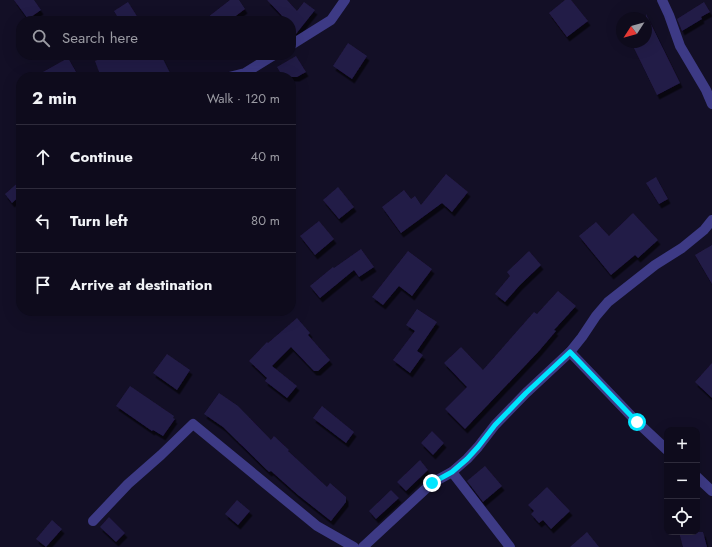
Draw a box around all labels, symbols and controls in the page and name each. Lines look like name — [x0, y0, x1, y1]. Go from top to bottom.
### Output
north arrow — [616, 12, 652, 48]
search box — [16, 16, 296, 60]
icon: search — [30, 27, 52, 49]
text: Search here — [62, 27, 138, 49]
text: 2 min — [32, 86, 77, 110]
text: Walk · 120 m — [207, 89, 280, 108]
icon: ahead — [32, 146, 54, 168]
text: Continue — [70, 146, 133, 168]
text: 40 m — [251, 147, 280, 166]
icon: left — [32, 210, 54, 232]
text: Turn left — [70, 210, 128, 232]
text: 80 m — [251, 211, 280, 230]
icon: arrive — [32, 274, 54, 296]
text: Arrive at destination — [70, 274, 212, 296]
route start — [628, 413, 646, 431]
map controls — [664, 427, 700, 535]
button: + — [664, 427, 700, 463]
button: − — [664, 463, 700, 499]
route end — [423, 474, 441, 492]
button: locate — [664, 499, 700, 535]

